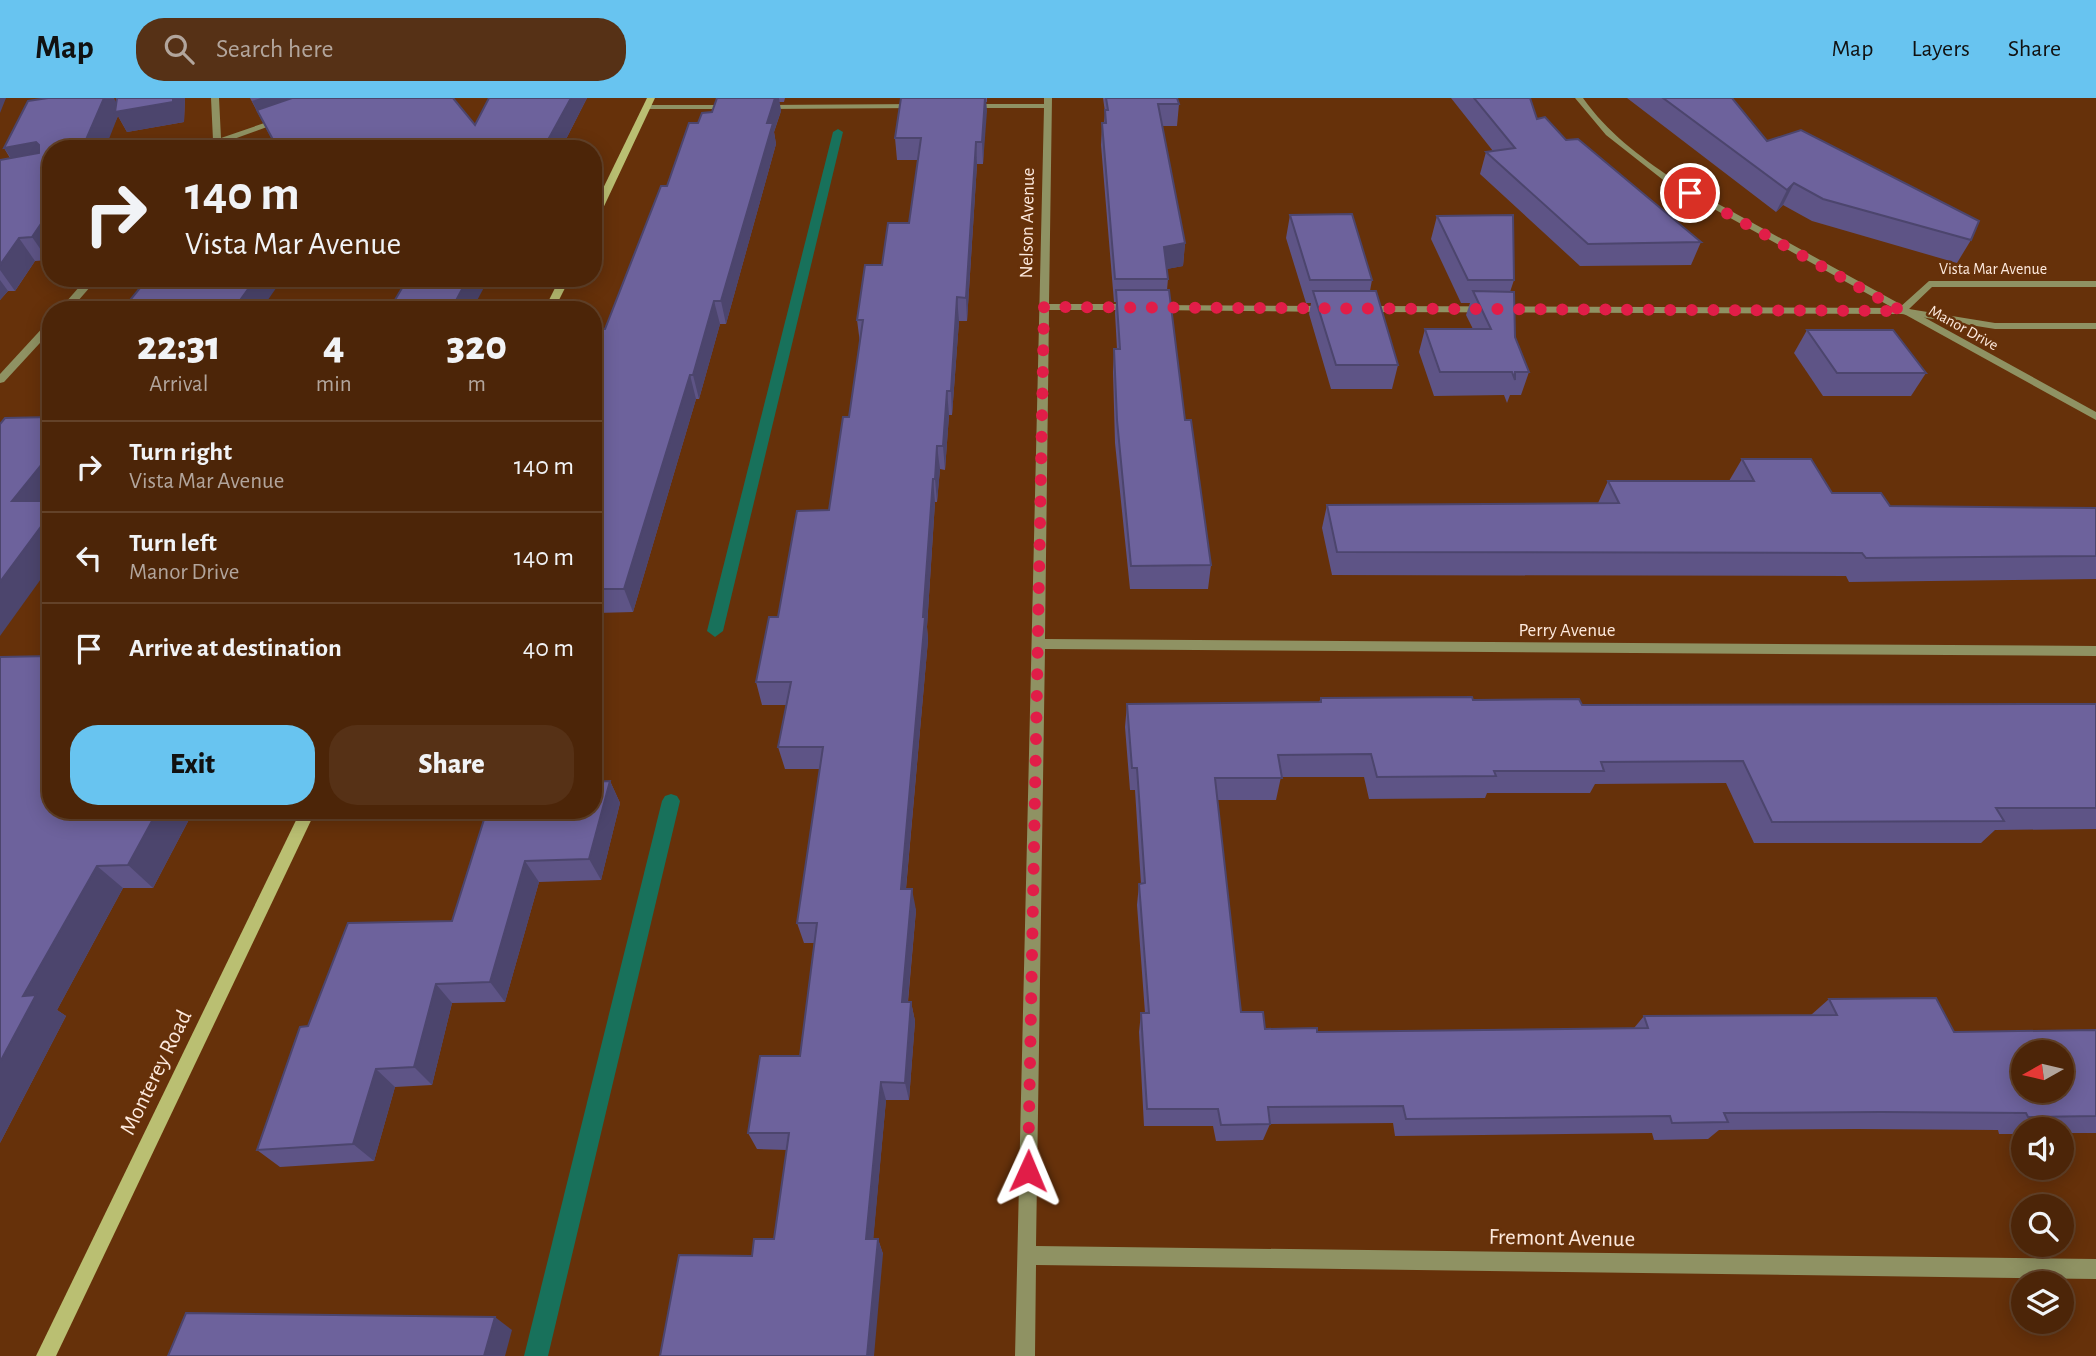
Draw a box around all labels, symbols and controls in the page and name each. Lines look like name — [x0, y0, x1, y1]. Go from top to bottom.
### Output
search box — [136, 18, 626, 81]
icon: search — [160, 30, 198, 68]
text: Map — [35, 32, 94, 65]
text: Search here — [216, 36, 334, 62]
text: Map — [1831, 37, 1873, 61]
text: Layers — [1911, 37, 1970, 61]
text: Share — [2008, 37, 2061, 61]
pin — [1660, 163, 1720, 223]
icon: right — [70, 168, 161, 259]
street label: Nelson Avenue — [1017, 168, 1038, 278]
text: 140 m — [185, 170, 300, 219]
icon: arrive — [1671, 174, 1709, 212]
text: Vista Mar Avenue — [185, 228, 401, 260]
street label: Vista Mar Avenue — [1939, 261, 2047, 277]
street label: Manor Drive — [1926, 302, 2001, 353]
text: 22:31 — [137, 325, 221, 367]
text: 4 — [323, 325, 344, 367]
text: 320 — [447, 325, 507, 367]
text: Arrival — [149, 373, 208, 396]
text: min — [316, 373, 352, 396]
text: m — [468, 373, 486, 396]
text: Turn right — [129, 439, 232, 465]
icon: right — [70, 448, 108, 486]
text: 140 m — [514, 453, 574, 479]
text: Vista Mar Avenue — [129, 470, 284, 493]
text: Turn left — [129, 530, 217, 556]
icon: left — [70, 539, 108, 577]
text: 140 m — [514, 544, 574, 570]
text: Manor Drive — [129, 561, 239, 584]
street label: Perry Avenue — [1519, 621, 1615, 640]
icon: arrive — [70, 630, 108, 668]
text: Arrive at destination — [129, 635, 342, 661]
text: 40 m — [523, 635, 574, 661]
button: Exit — [70, 725, 315, 805]
button: Share — [329, 725, 574, 805]
street label: Monterey Road — [116, 1007, 196, 1139]
north arrow — [2011, 1040, 2074, 1102]
map controls — [2011, 1040, 2074, 1334]
button: sound — [2011, 1117, 2074, 1180]
position arrow — [991, 1134, 1065, 1208]
button: search — [2011, 1194, 2074, 1257]
street label: Fremont Avenue — [1488, 1226, 1635, 1251]
button: layers — [2011, 1271, 2074, 1334]

